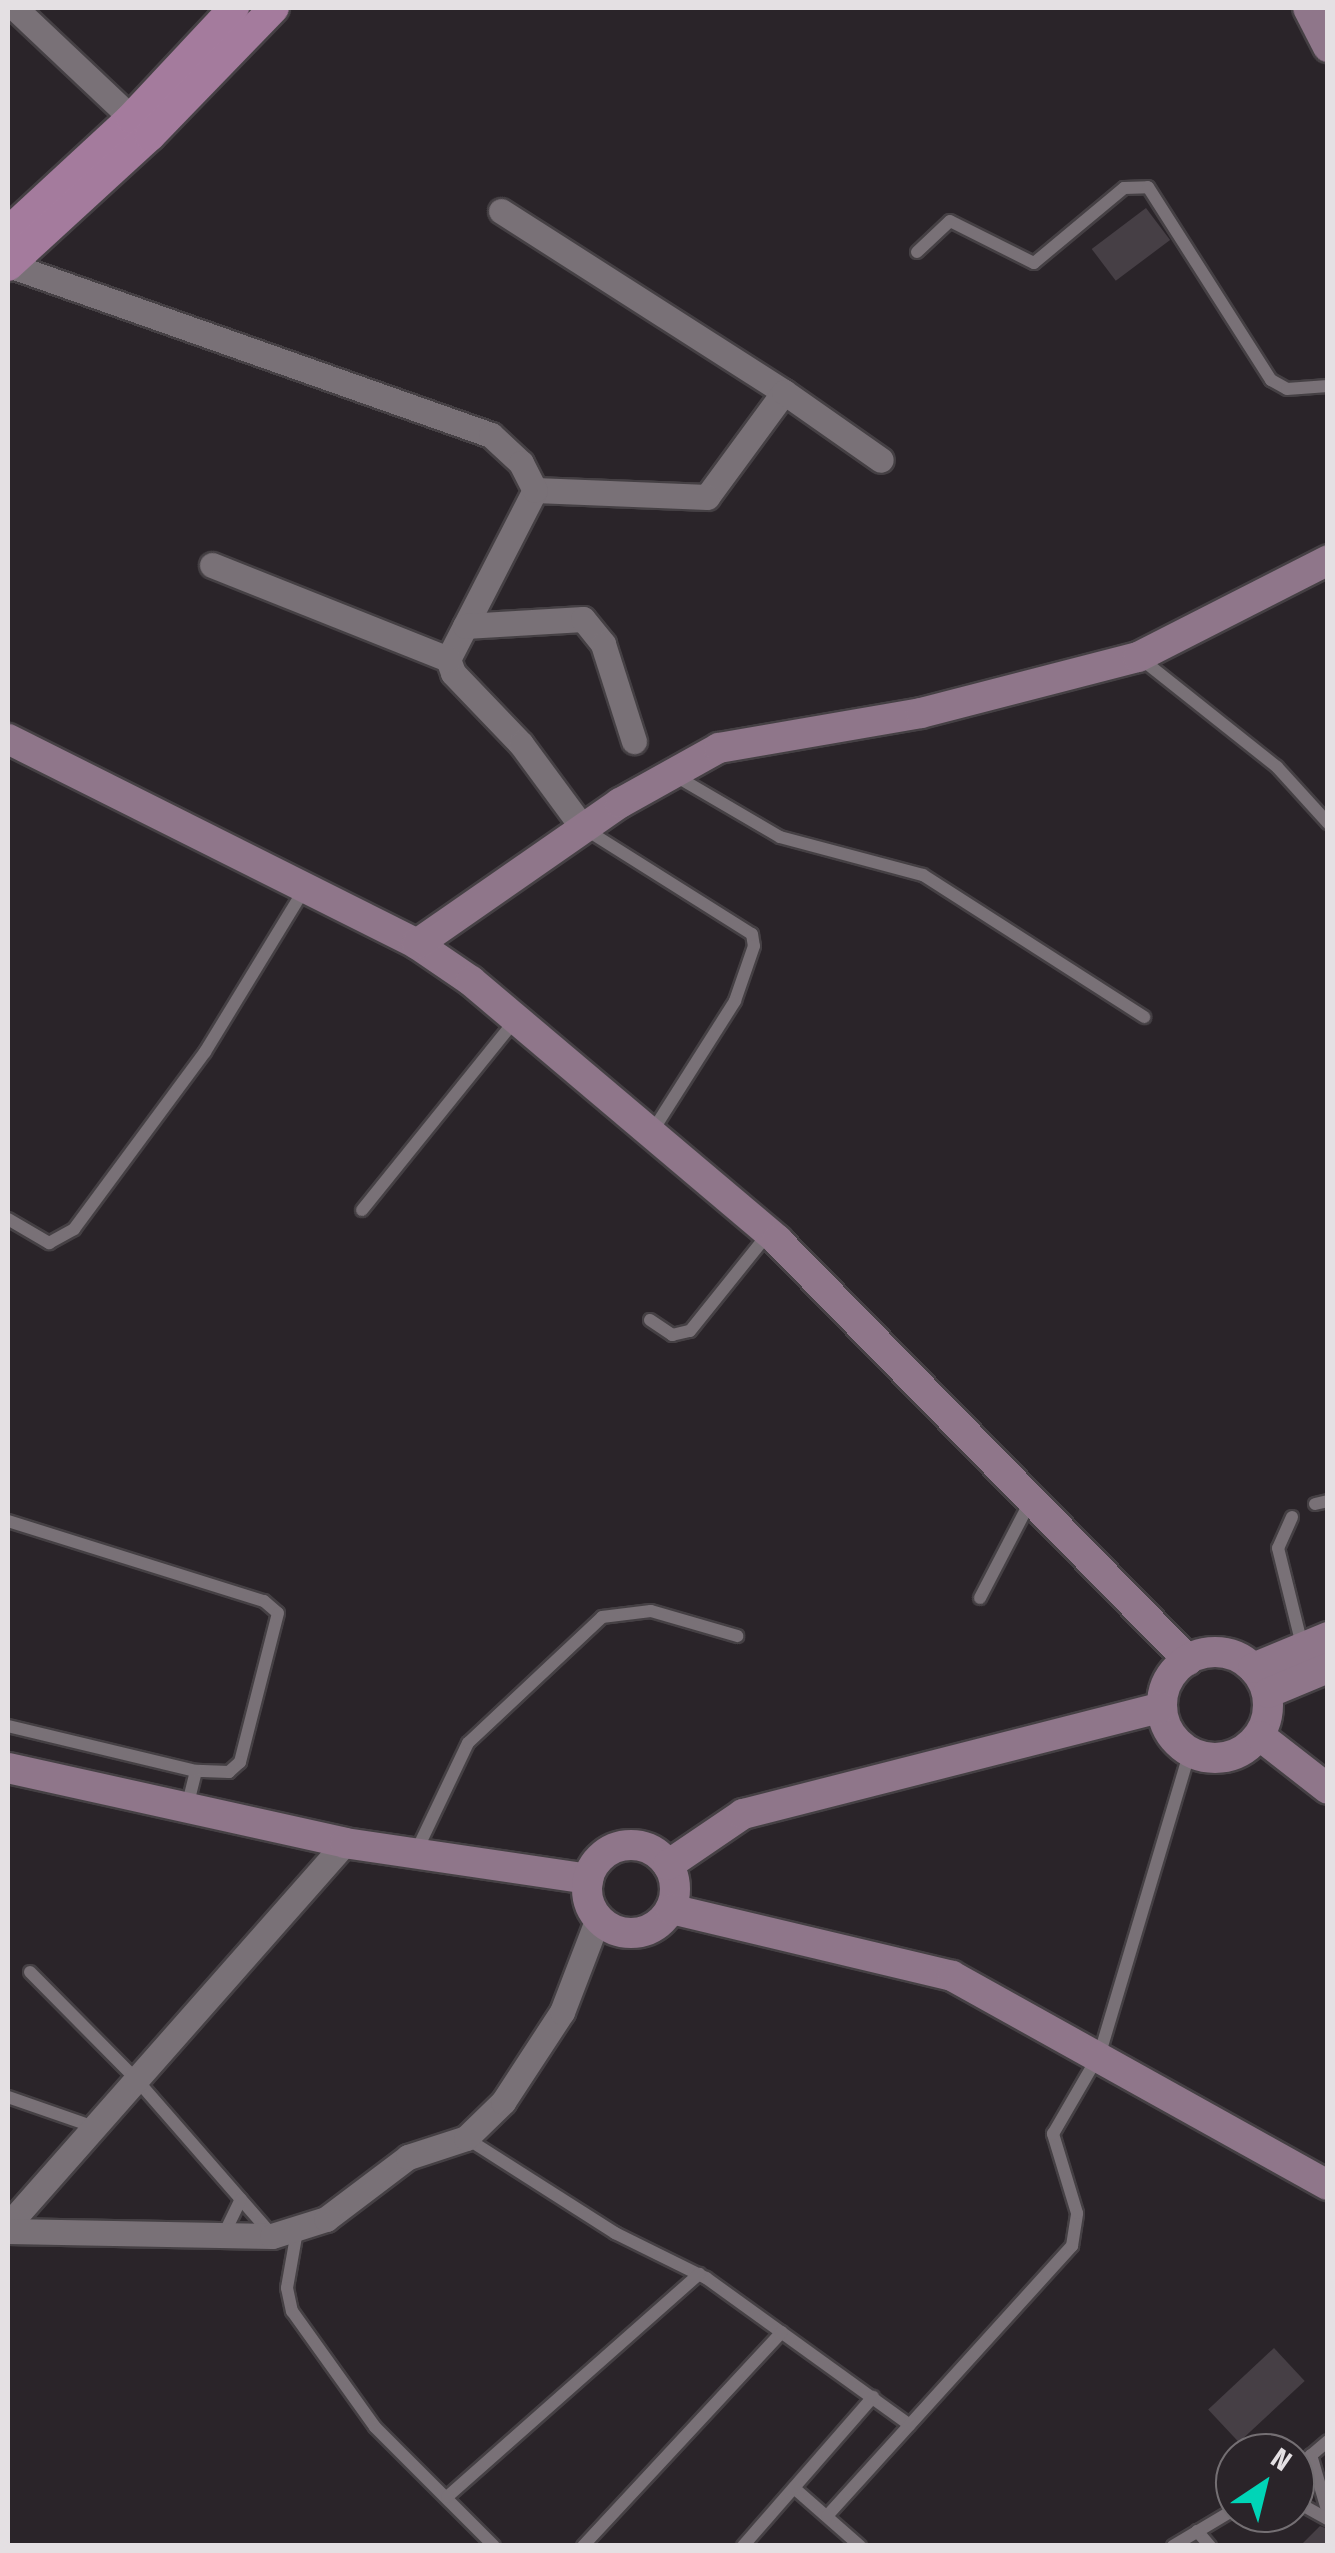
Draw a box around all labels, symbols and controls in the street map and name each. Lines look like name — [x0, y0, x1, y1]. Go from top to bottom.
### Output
north arrow — [1215, 2433, 1315, 2533]
text: N — [1265, 2441, 1298, 2478]

